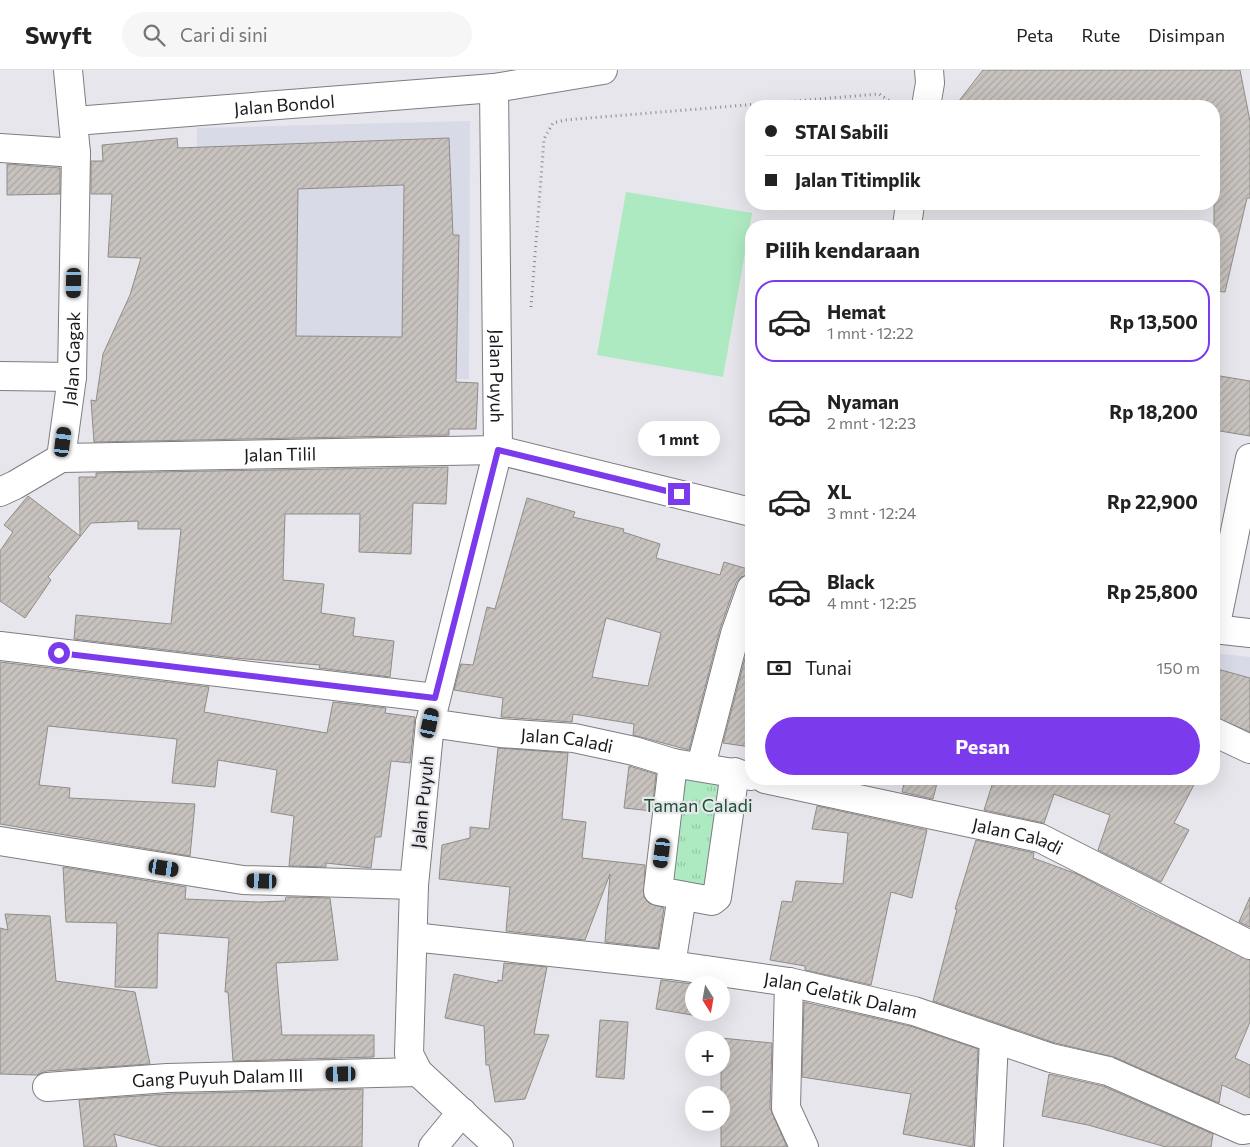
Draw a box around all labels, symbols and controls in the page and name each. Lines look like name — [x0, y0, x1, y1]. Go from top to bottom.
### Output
search box — [122, 12, 472, 57]
text: Swyft — [25, 20, 92, 49]
icon: search — [140, 21, 168, 49]
text: Cari di sini — [180, 23, 268, 46]
text: Peta — [1016, 24, 1053, 46]
text: Rute — [1081, 24, 1120, 46]
text: Disimpan — [1148, 24, 1225, 46]
street label: Jalan Bondol — [233, 90, 336, 119]
text: STAI Sabili — [795, 120, 888, 143]
text: Jalan Titimplik — [795, 168, 921, 191]
text: Pilih kendaraan — [765, 236, 920, 263]
car — [66, 268, 81, 298]
icon: car — [767, 299, 812, 344]
text: Hemat — [827, 300, 886, 323]
text: Rp 13,500 — [1110, 310, 1198, 333]
street label: Jalan Gagak — [57, 311, 84, 407]
text: 1 mnt · 12:22 — [827, 323, 914, 342]
street label: Jalan Puyuh — [486, 329, 509, 423]
icon: car — [767, 389, 812, 434]
text: Nyaman — [827, 390, 899, 413]
text: Rp 18,200 — [1109, 400, 1198, 423]
text: 2 mnt · 12:23 — [827, 413, 916, 432]
callout: 1 mnt — [638, 422, 720, 456]
car — [53, 426, 72, 458]
text: 1 mnt — [659, 429, 699, 448]
street label: Jalan Tilil — [244, 442, 316, 466]
icon: car — [767, 479, 812, 524]
text: XL — [827, 480, 852, 503]
route end — [668, 483, 690, 505]
text: Rp 22,900 — [1107, 490, 1198, 513]
text: 3 mnt · 12:24 — [827, 503, 916, 522]
icon: car — [767, 569, 812, 614]
text: Black — [827, 570, 875, 593]
text: Rp 25,800 — [1107, 580, 1198, 603]
text: 4 mnt · 12:25 — [827, 593, 917, 612]
route start — [48, 642, 70, 664]
icon: cash — [765, 654, 793, 682]
text: Tunai — [805, 656, 852, 679]
text: 150 m — [1157, 658, 1200, 677]
car — [419, 707, 440, 739]
button: Pesan — [765, 717, 1200, 775]
street label: Jalan Caladi — [520, 723, 615, 757]
street label: Jalan Puyuh — [406, 754, 438, 850]
park label: Taman Caladi — [643, 794, 753, 816]
street label: Jalan Caladi — [970, 813, 1067, 859]
car — [652, 837, 671, 869]
car — [148, 858, 179, 878]
car — [246, 873, 277, 889]
street label: Jalan Gelatik Dalam — [763, 968, 920, 1022]
north arrow — [685, 976, 730, 1021]
map controls — [685, 976, 730, 1131]
button: + — [685, 1031, 730, 1076]
street label: Gang Puyuh Dalam III — [131, 1064, 304, 1092]
car — [325, 1066, 356, 1082]
button: − — [685, 1086, 730, 1131]

